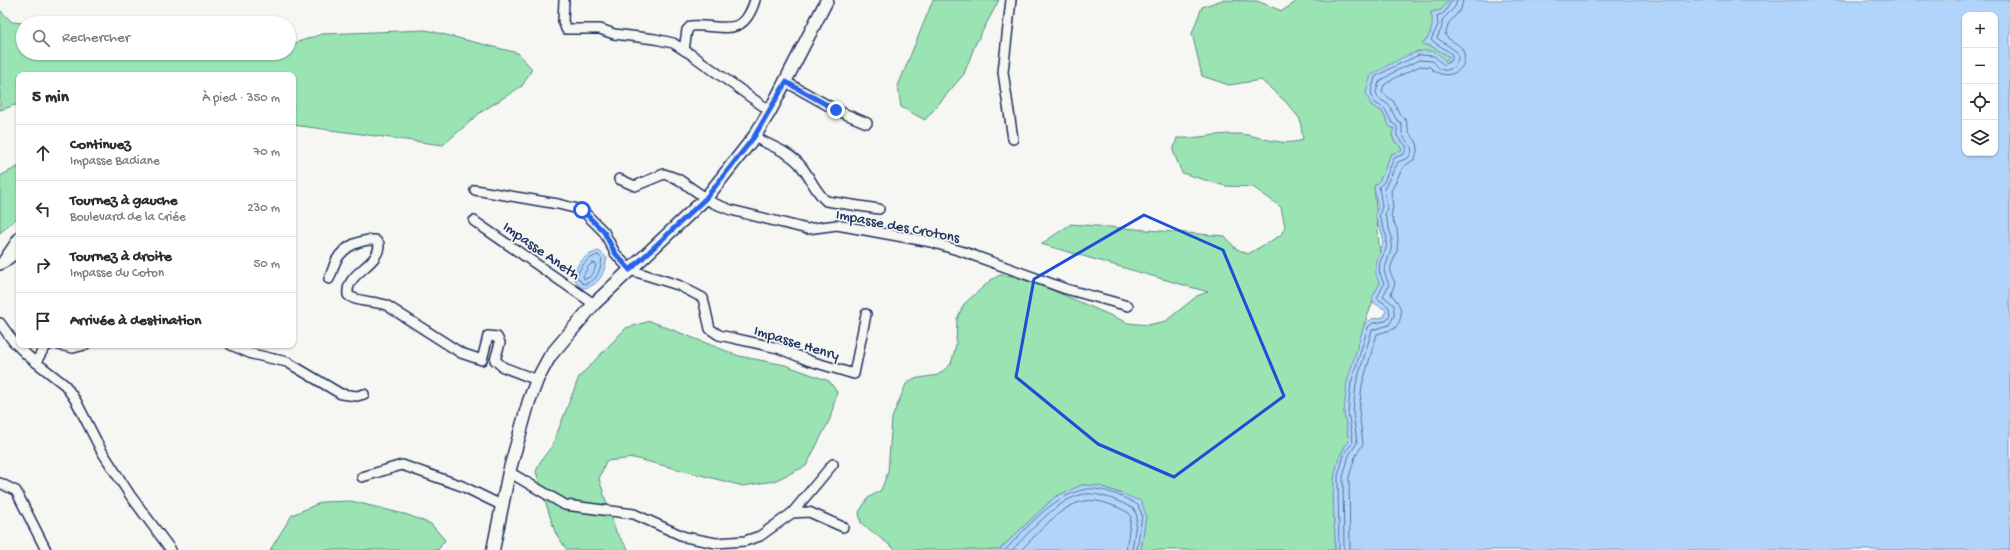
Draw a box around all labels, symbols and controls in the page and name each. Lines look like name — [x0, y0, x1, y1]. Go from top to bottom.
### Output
map controls — [1962, 12, 1998, 156]
button: + — [1962, 12, 1998, 48]
search box — [16, 16, 296, 60]
icon: search — [30, 27, 52, 49]
text: Rechercher — [62, 29, 130, 47]
button: − — [1962, 48, 1998, 84]
button: locate — [1962, 84, 1998, 120]
text: 5 min — [32, 88, 69, 108]
text: À pied · 350 m — [202, 91, 280, 106]
route end — [827, 101, 845, 119]
button: layers — [1962, 120, 1998, 156]
text: Continuez — [70, 136, 131, 154]
icon: ahead — [32, 142, 54, 164]
text: 70 m — [254, 145, 280, 160]
text: Impasse Badiane — [70, 154, 160, 169]
text: Tournez à gauche — [70, 192, 178, 210]
icon: left — [32, 198, 54, 220]
text: 230 m — [247, 201, 280, 216]
route start — [573, 201, 591, 219]
street label: Impasse des Crotons — [834, 206, 961, 248]
text: Boulevard de la Criée — [70, 210, 186, 225]
street label: Impasse Aneth — [499, 218, 583, 285]
text: Tournez à droite — [70, 248, 172, 266]
icon: right — [32, 254, 54, 276]
text: 50 m — [253, 257, 280, 272]
text: Impasse du Coton — [70, 266, 164, 281]
icon: arrive — [32, 310, 54, 332]
text: Arrivée à destination — [70, 312, 201, 330]
street label: Impasse Henry — [751, 322, 842, 366]

